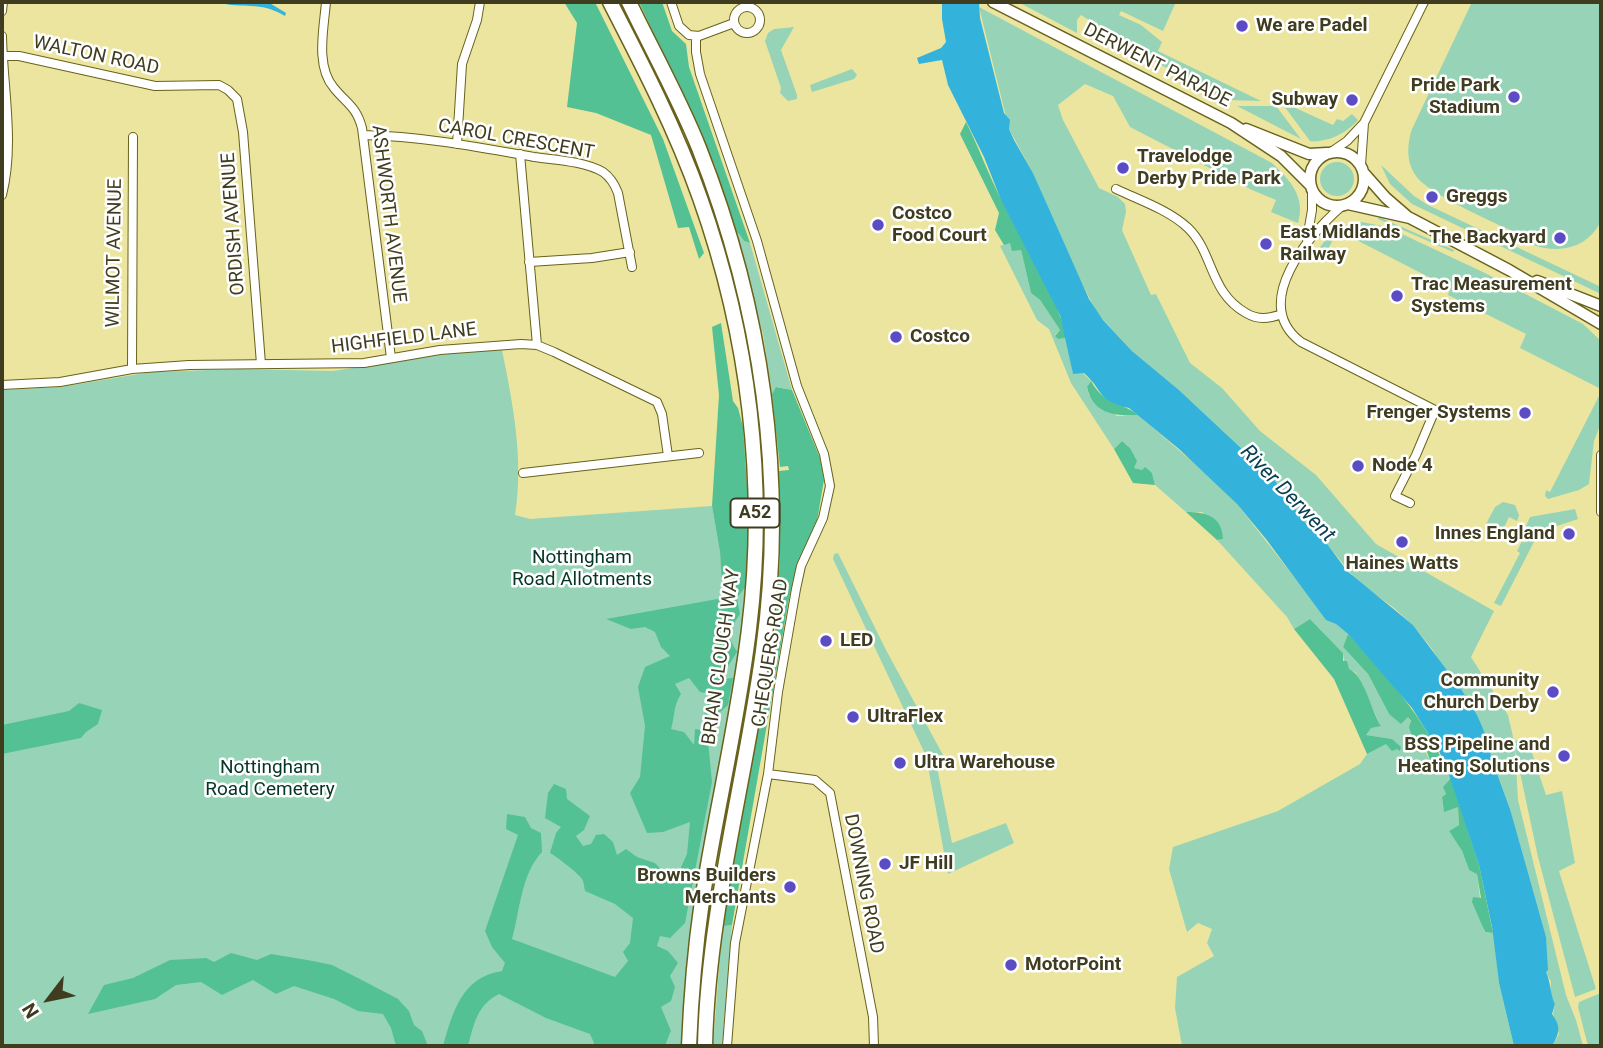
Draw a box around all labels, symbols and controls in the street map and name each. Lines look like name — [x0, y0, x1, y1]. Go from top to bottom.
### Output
place label: We are Padel — [1256, 15, 1368, 37]
marker: We are Padel — [1234, 18, 1250, 34]
street label: DERWENT PARADE — [1079, 19, 1235, 113]
street label: WALTON ROAD — [31, 32, 161, 80]
place label: Pride Park Stadium — [1411, 75, 1500, 119]
place label: Subway — [1271, 89, 1338, 111]
marker: Pride Park Stadium — [1506, 89, 1522, 105]
marker: Subway — [1344, 92, 1360, 108]
street label: CAROL CRESCENT — [436, 115, 596, 165]
street label: ASHWORTH AVENUE — [366, 124, 410, 304]
place label: Travelodge Derby Pride Park — [1137, 146, 1281, 190]
street label: ORDISH AVENUE — [218, 152, 250, 296]
marker: Travelodge Derby Pride Park — [1115, 160, 1131, 176]
street label: WILMOT AVENUE — [102, 178, 128, 328]
place label: Greggs — [1446, 186, 1507, 208]
marker: Greggs — [1424, 189, 1440, 205]
place label: Costco Food Court — [892, 203, 987, 247]
marker: Costco Food Court — [870, 217, 886, 233]
place label: East Midlands Railway — [1280, 222, 1400, 266]
place label: The Backyard — [1429, 227, 1546, 249]
marker: The Backyard — [1552, 230, 1568, 246]
marker: East Midlands Railway — [1258, 236, 1274, 252]
place label: Trac Measurement Systems — [1411, 274, 1572, 318]
marker: Trac Measurement Systems — [1389, 288, 1405, 304]
street label: HIGHFIELD LANE — [330, 319, 478, 359]
place label: Costco — [910, 326, 970, 348]
marker: Costco — [888, 329, 904, 345]
place label: Frenger Systems — [1366, 402, 1511, 424]
marker: Frenger Systems — [1517, 405, 1533, 421]
water label: River Derwent — [1234, 440, 1340, 548]
place label: Node 4 — [1372, 455, 1433, 477]
marker: Node 4 — [1350, 458, 1366, 474]
road number: A52 — [730, 499, 780, 528]
place label: Innes England — [1435, 523, 1555, 545]
marker: Innes England — [1561, 526, 1577, 542]
marker: Haines Watts — [1394, 534, 1410, 550]
park label: Nottingham Road Allotments — [512, 547, 652, 591]
place label: Haines Watts — [1345, 553, 1459, 575]
street label: BRIAN CLOUGH WAY — [698, 568, 746, 746]
street label: CHEQUERS ROAD — [748, 577, 794, 729]
place label: LED — [840, 630, 873, 652]
marker: LED — [818, 633, 834, 649]
place label: Community Church Derby — [1424, 670, 1539, 714]
marker: Community Church Derby — [1545, 684, 1561, 700]
place label: UltraFlex — [867, 706, 943, 728]
marker: UltraFlex — [845, 709, 861, 725]
place label: BSS Pipeline and Heating Solutions — [1398, 734, 1550, 778]
marker: BSS Pipeline and Heating Solutions — [1556, 748, 1572, 764]
place label: Ultra Warehouse — [914, 752, 1055, 774]
marker: Ultra Warehouse — [892, 755, 908, 771]
park label: Nottingham Road Cemetery — [205, 757, 335, 801]
street label: DOWNING ROAD — [838, 812, 888, 956]
place label: JF Hill — [899, 853, 953, 875]
marker: JF Hill — [877, 856, 893, 872]
place label: Browns Builders Merchants — [637, 865, 776, 909]
marker: Browns Builders Merchants — [782, 879, 798, 895]
place label: MotorPoint — [1025, 954, 1121, 976]
marker: MotorPoint — [1003, 957, 1019, 973]
north arrow — [14, 964, 84, 1034]
text: N — [17, 999, 44, 1022]

